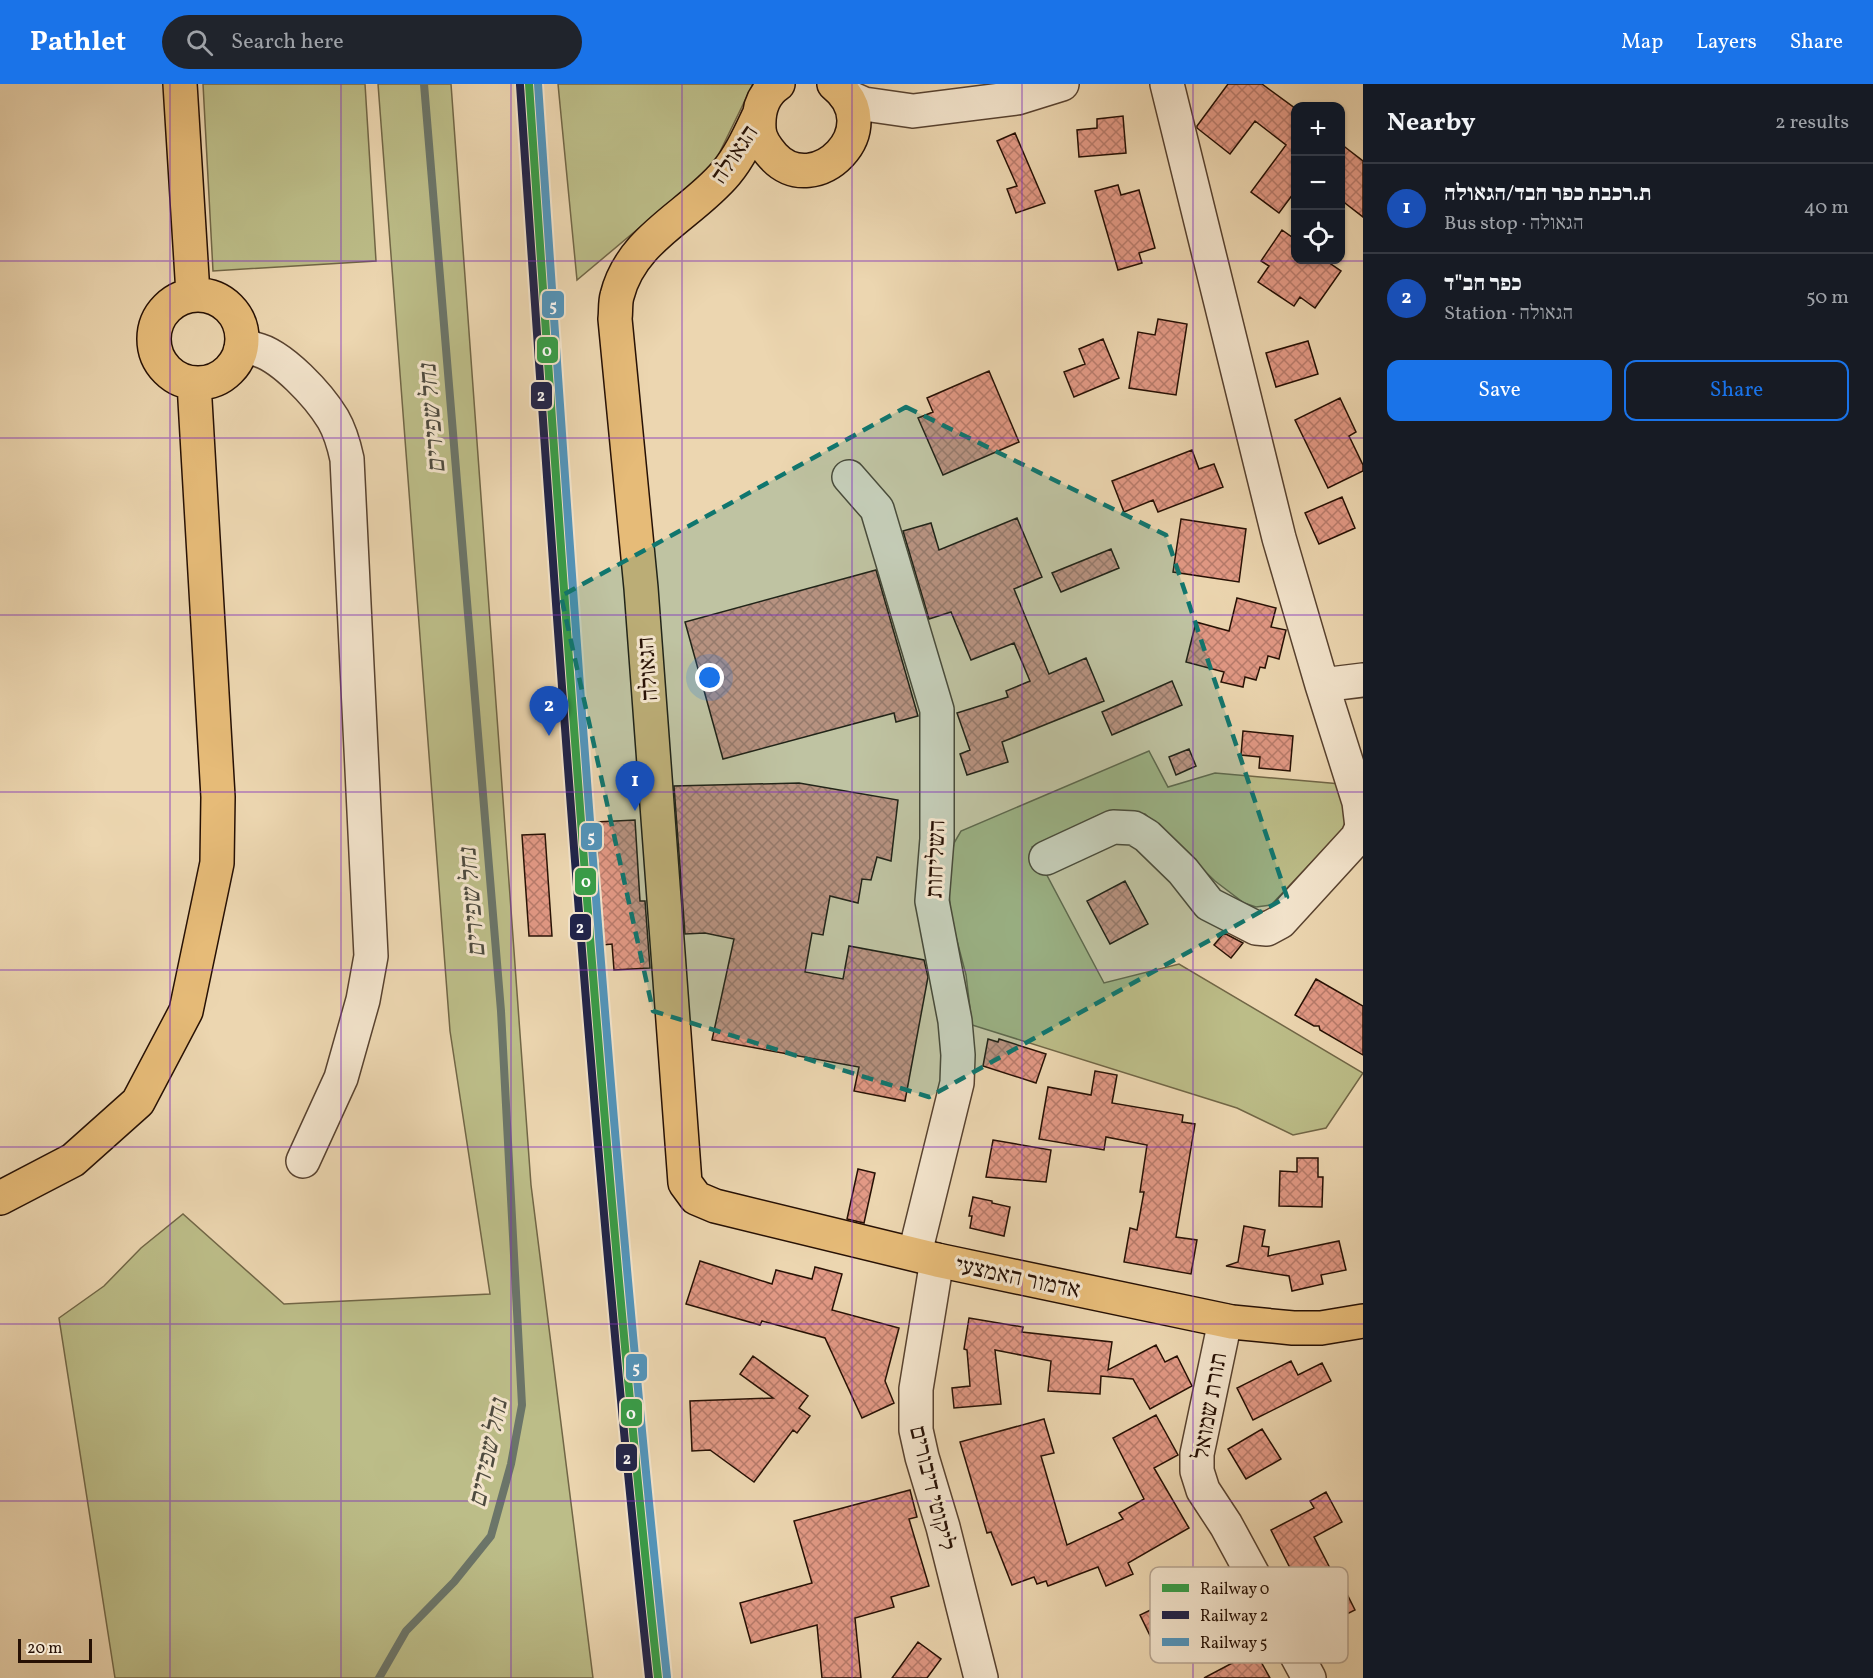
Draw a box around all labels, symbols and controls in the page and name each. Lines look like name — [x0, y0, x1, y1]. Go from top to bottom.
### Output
search box — [162, 15, 582, 69]
text: Pathlet — [30, 23, 126, 62]
icon: search — [183, 26, 216, 59]
text: Search here — [231, 27, 344, 58]
text: Map — [1621, 28, 1663, 57]
text: Layers — [1696, 28, 1757, 57]
text: Share — [1790, 28, 1843, 57]
map controls — [1291, 102, 1345, 264]
button: + — [1291, 102, 1345, 156]
text: Nearby — [1387, 105, 1476, 141]
text: 2 results — [1775, 109, 1849, 137]
street label: הגאולה — [704, 119, 768, 191]
button: − — [1291, 156, 1345, 210]
text: ת.רכבת כפר חבד/הגאולה — [1444, 179, 1652, 210]
text: 1 — [1402, 194, 1411, 222]
text: 40 m — [1804, 194, 1849, 222]
button: locate — [1291, 210, 1345, 264]
text: Bus stop · הגאולה — [1444, 210, 1584, 238]
text: כפר חב"ד — [1444, 269, 1522, 300]
text: 2 — [1401, 284, 1412, 312]
text: 50 m — [1806, 284, 1849, 312]
line badge: 5 — [541, 290, 565, 319]
text: 5 — [549, 296, 557, 318]
text: Station · הגאולה — [1444, 300, 1573, 328]
line badge: 0 — [536, 336, 559, 364]
text: 0 — [542, 341, 552, 363]
water label: נחל שפירים — [410, 360, 456, 475]
button: Save — [1387, 360, 1612, 421]
button: Share — [1624, 360, 1849, 421]
line badge: 2 — [530, 381, 553, 410]
text: 2 — [537, 386, 545, 408]
street label: הגאולה — [630, 635, 668, 702]
your location — [695, 663, 724, 692]
pin: 2 — [530, 686, 568, 736]
pin: 1 — [616, 762, 654, 811]
street label: השליחות — [919, 819, 955, 899]
line badge: 5 — [580, 822, 603, 851]
text: 5 — [587, 827, 595, 849]
water label: נחל שפירים — [450, 844, 496, 959]
line badge: 0 — [574, 867, 597, 896]
text: 0 — [581, 872, 591, 894]
line badge: 2 — [569, 913, 592, 941]
text: 2 — [576, 918, 584, 940]
street label: אדמור האמצעי — [952, 1249, 1083, 1309]
street label: תורת שמואל — [1185, 1350, 1237, 1463]
line badge: 5 — [625, 1353, 648, 1382]
text: 5 — [632, 1358, 640, 1380]
water label: נחל שפירים — [460, 1394, 518, 1511]
line badge: 0 — [620, 1398, 643, 1427]
text: 0 — [626, 1404, 636, 1426]
street label: ליקוטי דיבורים — [899, 1423, 963, 1554]
line badge: 2 — [615, 1443, 638, 1472]
text: 2 — [623, 1449, 631, 1471]
legend — [1150, 1567, 1348, 1663]
text: Railway 0 — [1200, 1579, 1269, 1601]
text: Railway 2 — [1200, 1606, 1268, 1628]
text: Railway 5 — [1200, 1633, 1267, 1655]
scale bar — [18, 1636, 92, 1664]
text: 20 m — [27, 1638, 62, 1660]

